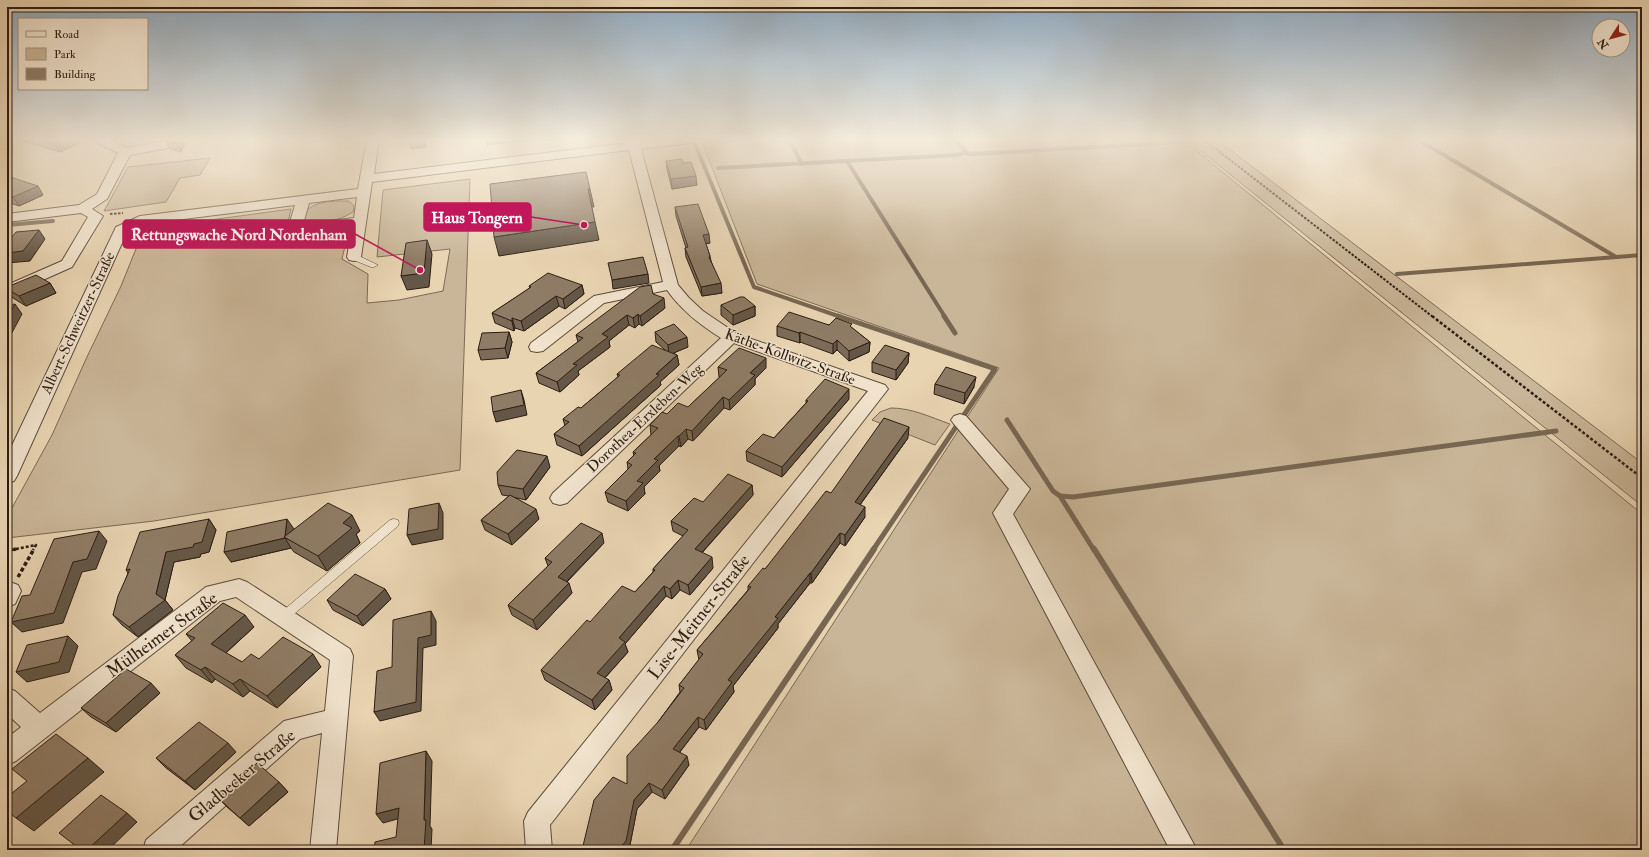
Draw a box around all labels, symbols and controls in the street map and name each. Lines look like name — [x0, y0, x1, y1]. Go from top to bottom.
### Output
legend — [18, 18, 148, 90]
north arrow — [1591, 18, 1631, 58]
text: Road — [54, 27, 79, 42]
text: N — [1594, 35, 1612, 52]
text: Park — [54, 47, 76, 62]
text: Building — [54, 67, 97, 82]
callout: Haus Tongern — [424, 203, 531, 231]
text: Haus Tongern — [431, 208, 523, 229]
callout: Rettungswache Nord Nordenham — [123, 220, 355, 248]
text: Rettungswache Nord Nordenham — [131, 225, 348, 246]
street label: Albert-Schweitzer-Straße — [36, 249, 119, 398]
street label: Käthe-Kollwitz-Straße — [722, 324, 858, 390]
street label: Dorothea-Erxleben-Weg — [583, 359, 708, 477]
street label: Lise-Meitner-Straße — [643, 549, 755, 684]
street label: Mülheimer Straße — [102, 587, 223, 683]
street label: Gladbecker Straße — [184, 724, 301, 828]

